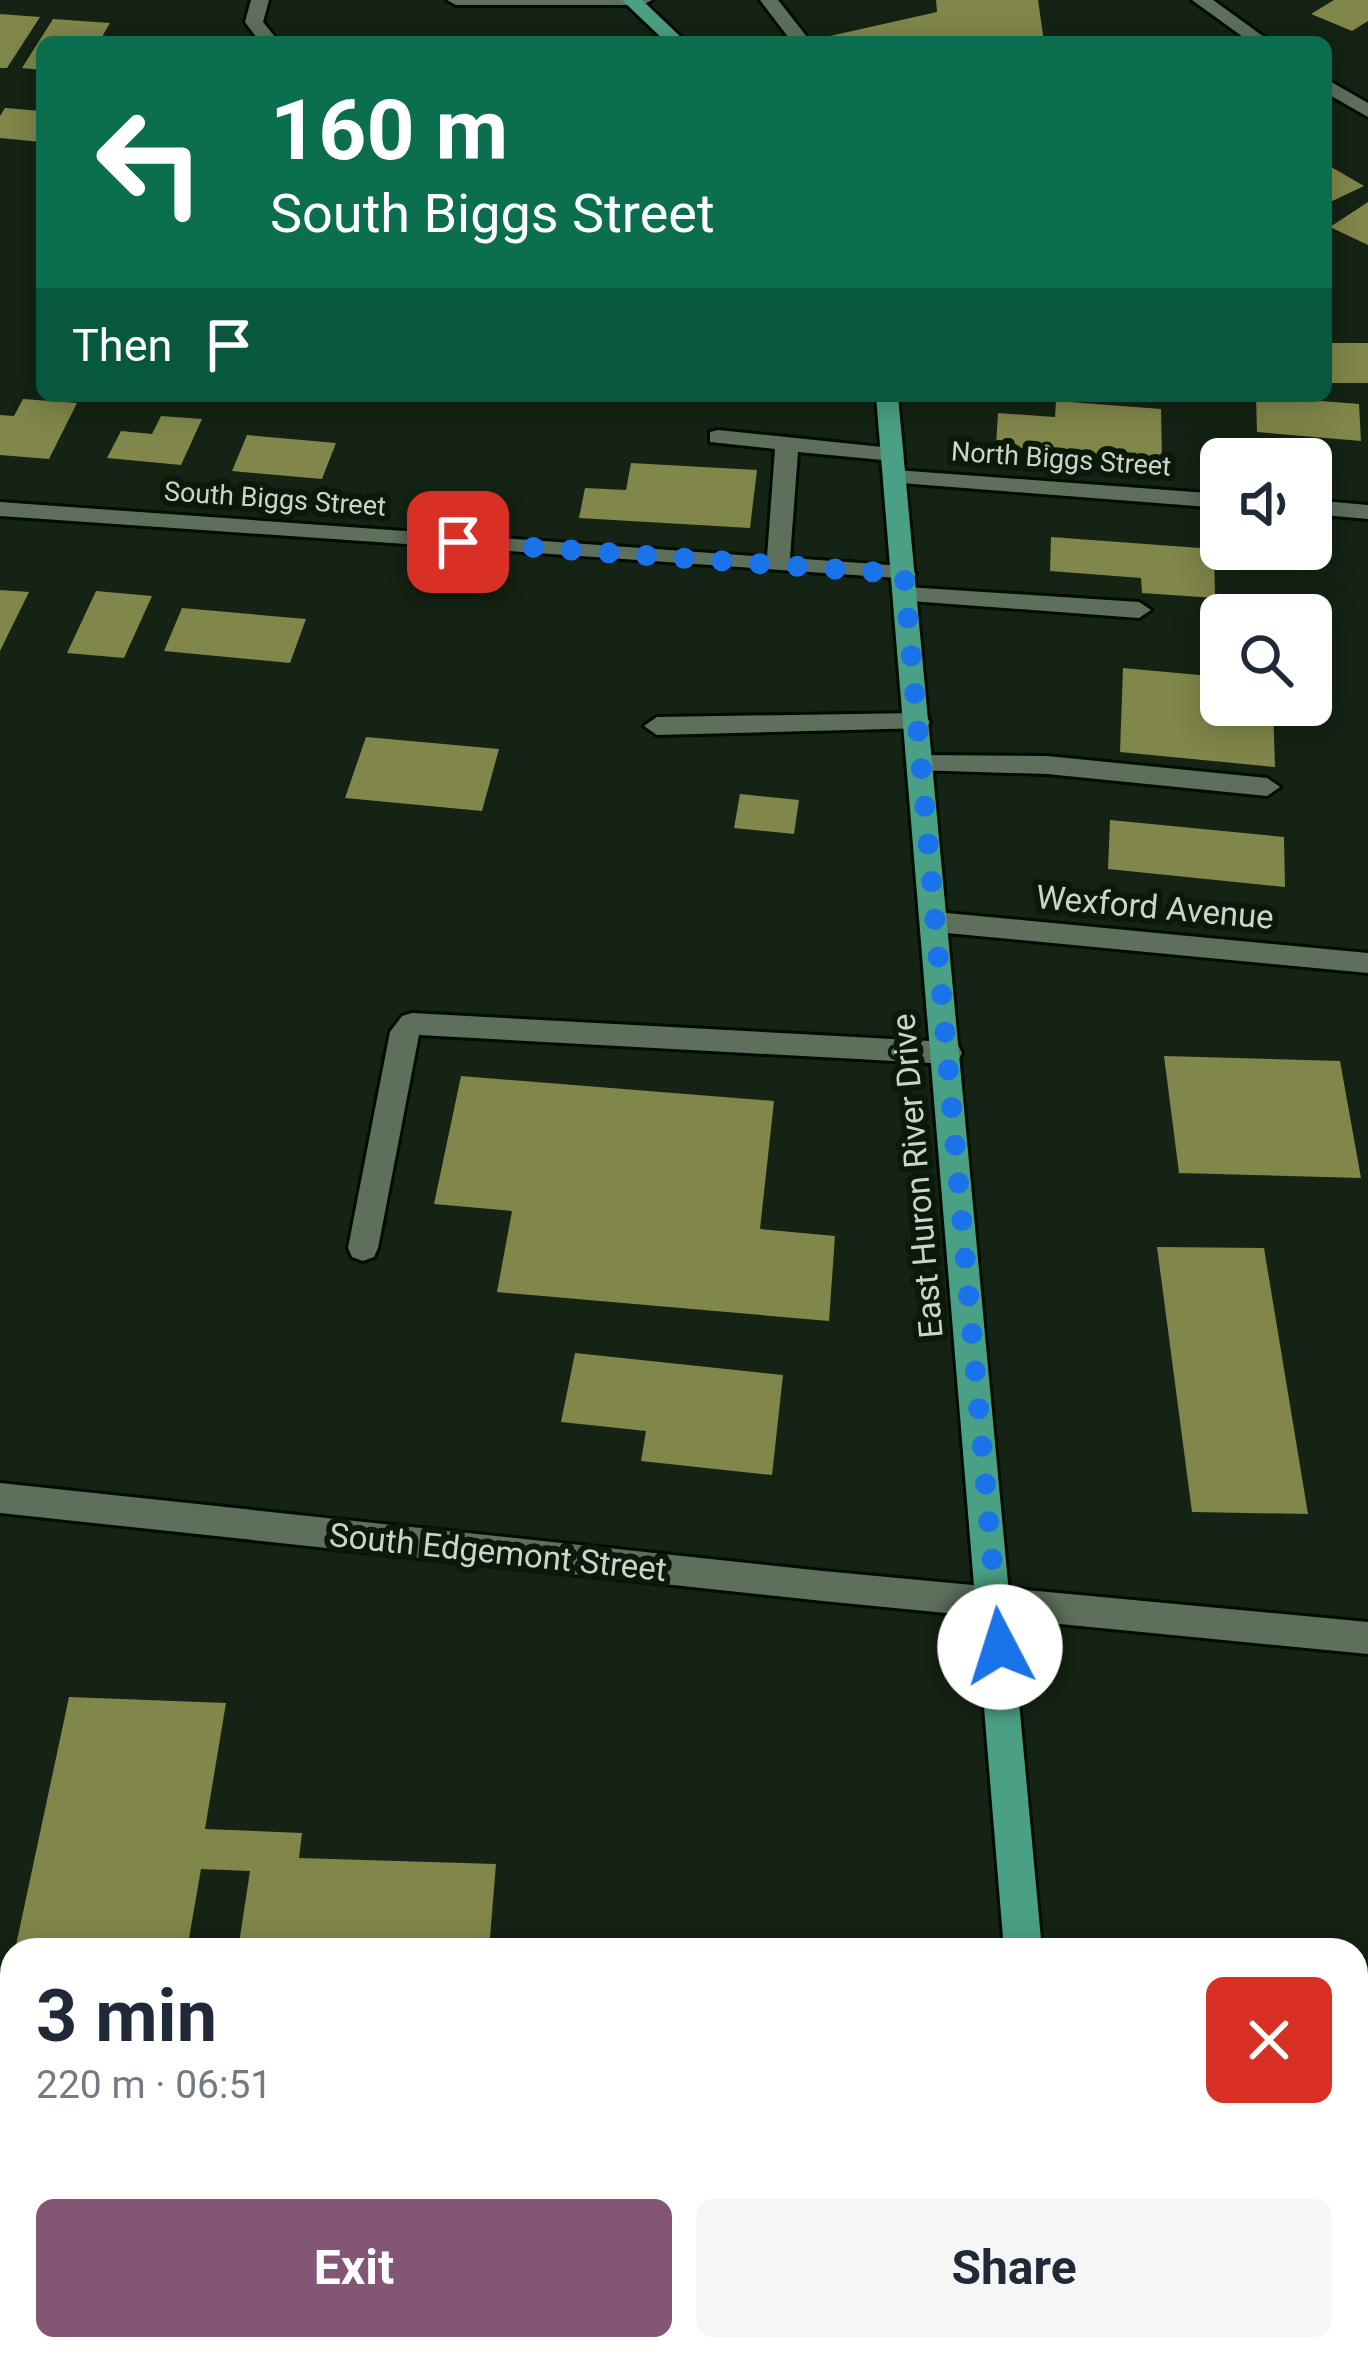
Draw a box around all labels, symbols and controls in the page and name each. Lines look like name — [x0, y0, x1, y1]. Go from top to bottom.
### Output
text: 160 m — [270, 81, 508, 180]
icon: left — [72, 84, 228, 240]
text: South Biggs Street — [270, 182, 715, 245]
icon: arrive — [196, 312, 262, 378]
text: Then — [72, 319, 172, 372]
street label: North Biggs Street — [950, 435, 1172, 483]
map controls — [1200, 438, 1332, 726]
button: sound — [1200, 438, 1332, 570]
street label: South Biggs Street — [163, 475, 387, 523]
pin — [407, 491, 509, 593]
icon: arrive — [425, 509, 491, 575]
button: search — [1200, 594, 1332, 726]
street label: Wexford Avenue — [1034, 877, 1276, 937]
street label: East Huron River Drive — [883, 1012, 951, 1340]
street label: South Edgemont Street — [327, 1515, 669, 1589]
position arrow — [937, 1584, 1063, 1710]
text: 3 min — [36, 1974, 217, 2059]
button: close — [1206, 1977, 1332, 2103]
text: 220 m · 06:51 — [36, 2062, 272, 2108]
button: Exit — [36, 2199, 672, 2337]
button: Share — [696, 2199, 1332, 2337]

